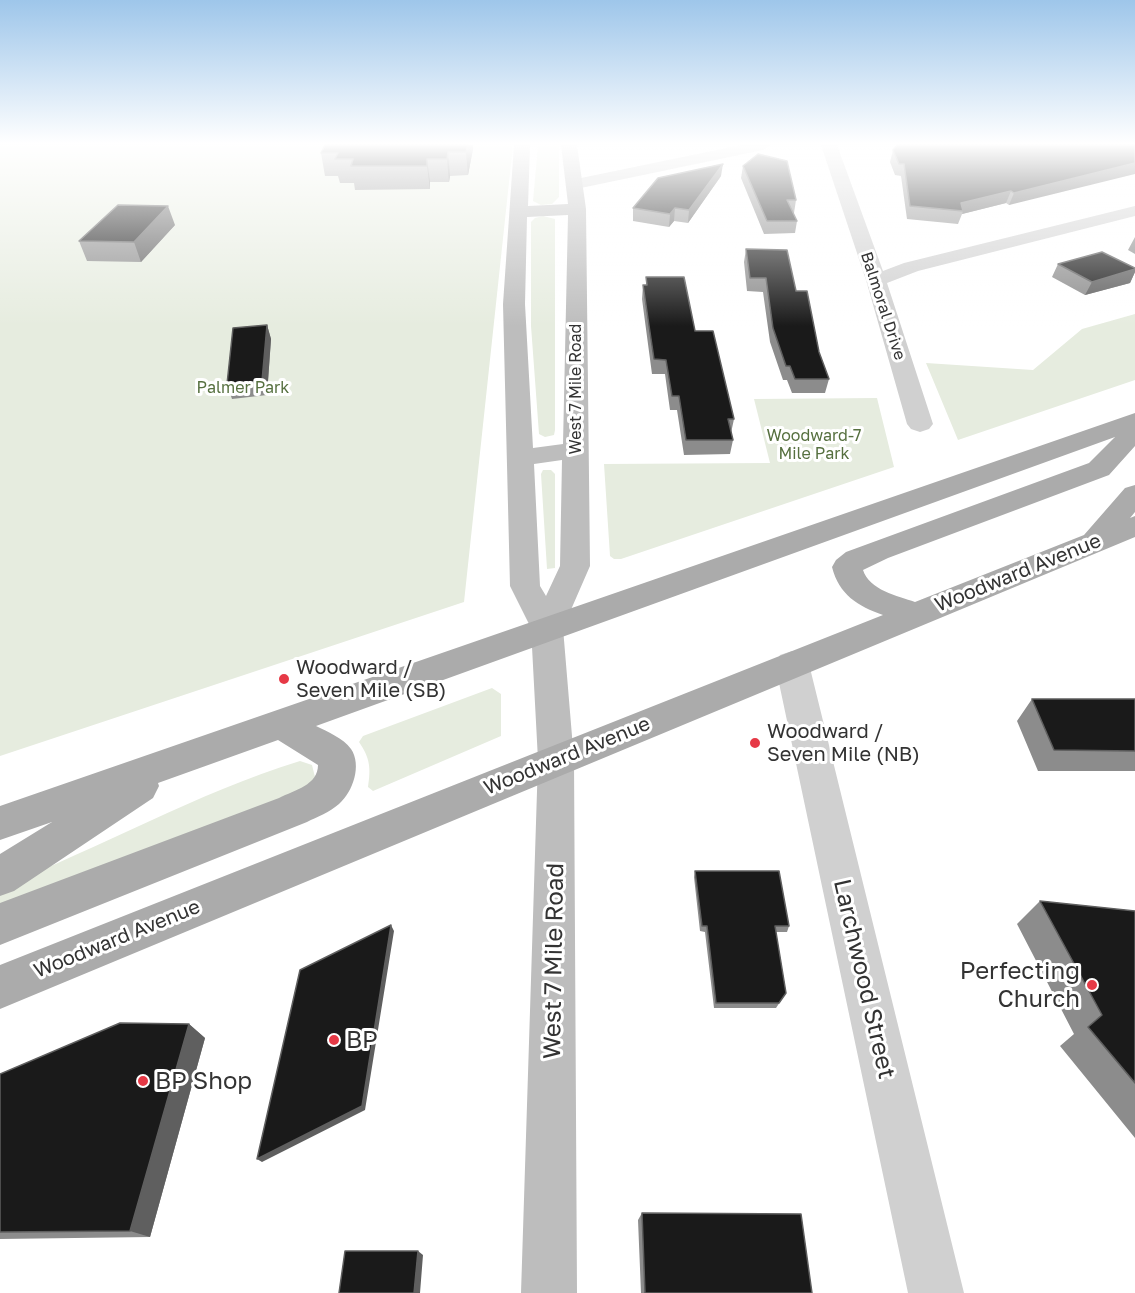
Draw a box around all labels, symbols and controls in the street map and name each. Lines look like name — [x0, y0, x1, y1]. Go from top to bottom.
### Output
street label: Balmoral Drive — [856, 250, 910, 362]
street label: West 7 Mile Road — [566, 324, 586, 454]
park label: Palmer Park — [197, 378, 289, 398]
park label: Woodward-7 Mile Park — [767, 426, 861, 464]
street label: Woodward Avenue — [931, 529, 1105, 617]
place label: Woodward / Seven Mile (SB) — [296, 656, 446, 703]
marker: Woodward / Seven Mile (SB) — [277, 672, 291, 686]
street label: Woodward Avenue — [480, 712, 654, 800]
place label: Woodward / Seven Mile (NB) — [767, 720, 920, 767]
marker: Woodward / Seven Mile (NB) — [748, 736, 762, 750]
street label: West 7 Mile Road — [538, 863, 570, 1059]
street label: Larchwood Street — [827, 876, 901, 1082]
street label: Woodward Avenue — [30, 895, 204, 983]
place label: Perfecting Church — [960, 957, 1080, 1013]
marker: Perfecting Church — [1085, 978, 1099, 992]
place label: BP — [346, 1026, 378, 1054]
marker: BP — [327, 1033, 341, 1047]
place label: BP Shop — [155, 1067, 252, 1095]
marker: BP Shop — [136, 1074, 150, 1088]

